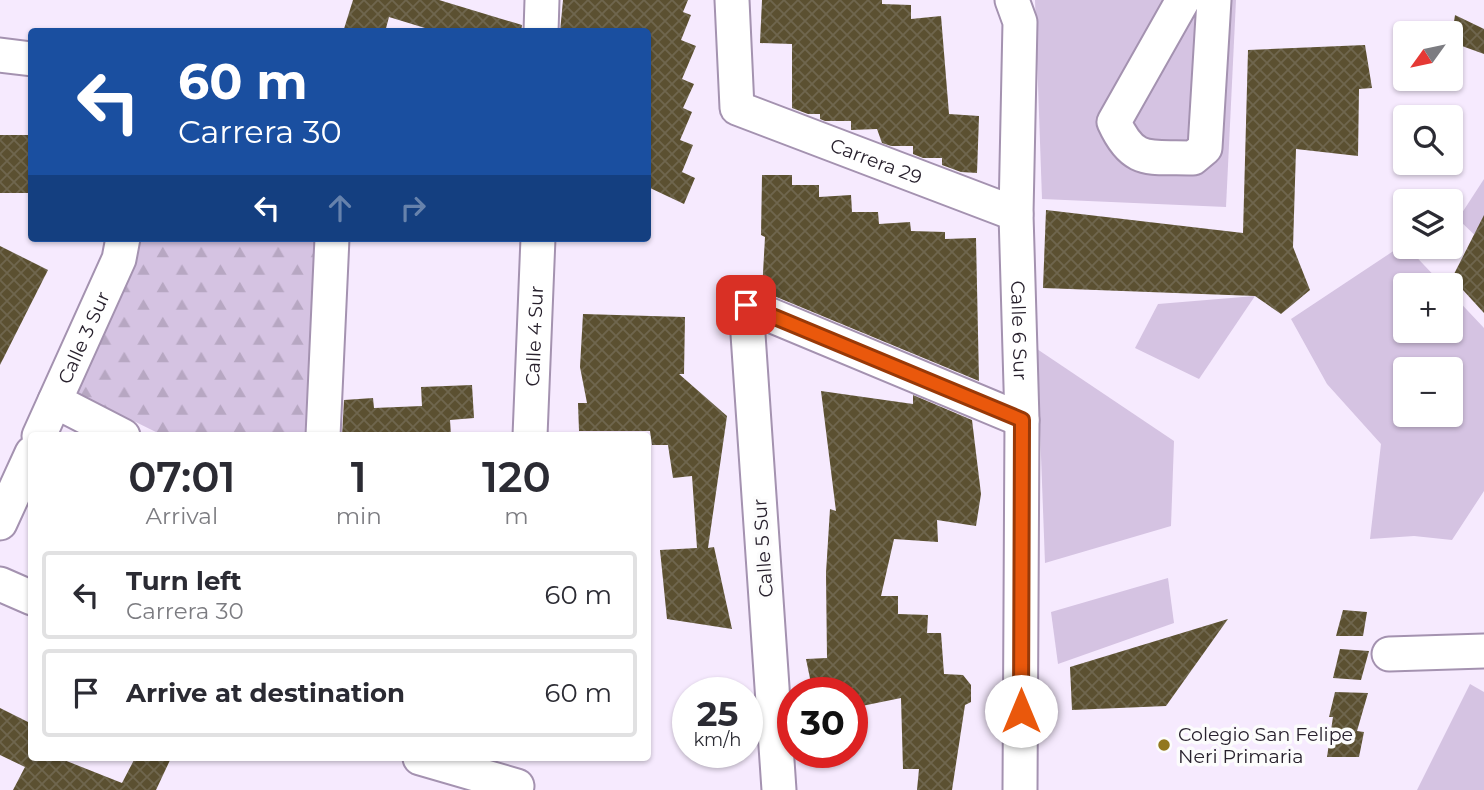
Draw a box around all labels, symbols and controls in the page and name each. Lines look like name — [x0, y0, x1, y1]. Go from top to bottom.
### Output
north arrow — [1393, 21, 1463, 91]
map controls — [1393, 21, 1463, 427]
text: 60 m — [178, 52, 308, 111]
icon: left — [63, 56, 154, 147]
button: search — [1393, 105, 1463, 175]
text: Carrera 30 — [178, 112, 342, 151]
street label: Carrera 29 — [827, 133, 925, 189]
icon: left — [248, 189, 286, 227]
icon: ahead — [321, 189, 359, 227]
icon: right — [394, 189, 432, 227]
button: layers — [1393, 189, 1463, 259]
button: + — [1393, 273, 1463, 343]
pin — [716, 275, 776, 335]
street label: Calle 6 Sur — [1006, 280, 1032, 381]
street label: Calle 4 Sur — [521, 285, 548, 387]
icon: arrive — [727, 286, 765, 324]
street label: Calle 3 Sur — [53, 288, 114, 387]
button: − — [1393, 357, 1463, 427]
text: 07:01 — [128, 451, 235, 503]
text: 1 — [351, 451, 367, 503]
text: 120 — [482, 451, 551, 503]
street label: Calle 5 Sur — [748, 498, 778, 598]
text: Arrival — [146, 502, 218, 530]
text: min — [336, 502, 382, 530]
text: m — [504, 502, 529, 530]
text: Turn left — [126, 565, 242, 597]
icon: left — [67, 576, 105, 614]
text: 60 m — [545, 579, 612, 611]
text: Carrera 30 — [126, 597, 244, 625]
icon: arrive — [67, 674, 105, 712]
position arrow — [984, 674, 1058, 748]
text: Arrive at destination — [126, 677, 405, 709]
text: 60 m — [545, 677, 612, 709]
speed limit sign: 30 — [777, 677, 868, 768]
text: 25 — [697, 692, 738, 735]
place label: Colegio San Felipe Neri Primaria — [1178, 723, 1353, 768]
text: km/h — [693, 729, 742, 751]
marker: Colegio San Felipe Neri Primaria — [1156, 737, 1172, 753]

